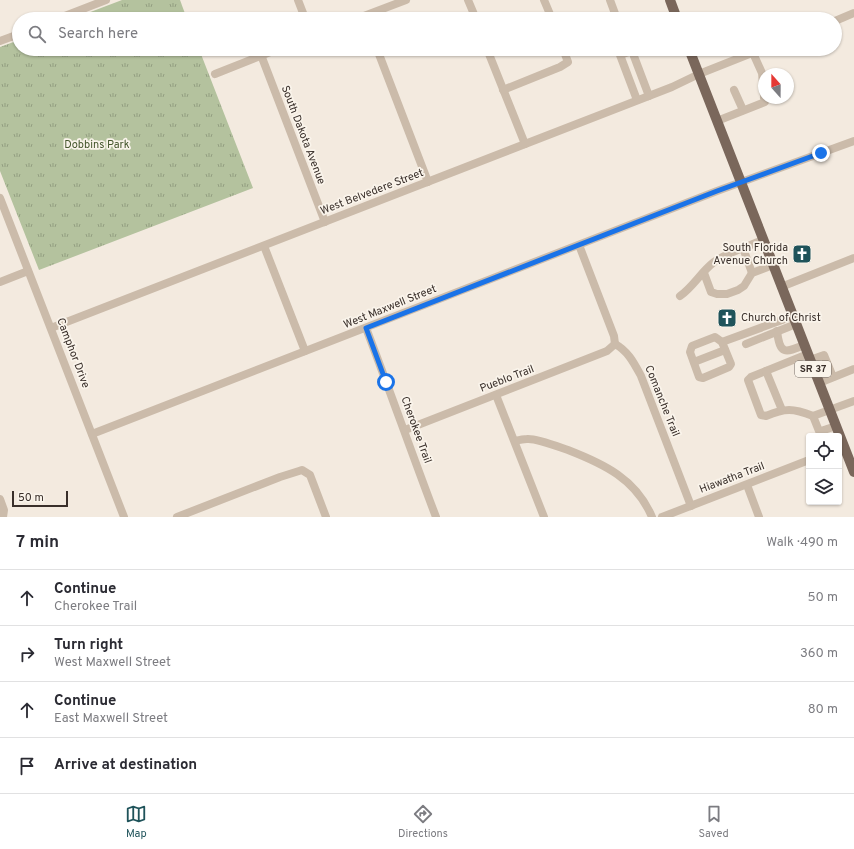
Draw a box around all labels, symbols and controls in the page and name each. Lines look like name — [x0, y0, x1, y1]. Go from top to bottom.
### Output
search box — [12, 12, 842, 56]
icon: search — [26, 23, 48, 45]
text: Search here — [58, 25, 138, 44]
north arrow — [758, 68, 794, 104]
street label: South Dakota Avenue — [278, 84, 328, 187]
park label: Dobbins Park — [64, 138, 130, 152]
route end — [812, 144, 830, 162]
street label: West Belvedere Street — [318, 166, 426, 218]
place label: South Florida Avenue Church — [713, 241, 788, 268]
church icon: South Florida Avenue Church — [791, 243, 813, 265]
street label: West Maxwell Street — [342, 282, 438, 332]
church icon: Church of Christ — [716, 307, 738, 329]
place label: Church of Christ — [741, 311, 821, 325]
street label: Camphor Drive — [53, 316, 93, 390]
road number: SR 37 — [795, 361, 831, 377]
street label: Pueblo Trail — [478, 362, 536, 396]
street label: Comanche Trail — [641, 363, 683, 439]
route start — [377, 373, 395, 391]
street label: Cherokee Trail — [397, 395, 435, 465]
map controls — [806, 433, 842, 505]
button: locate — [806, 433, 842, 469]
street label: Hiawatha Trail — [697, 459, 767, 497]
button: layers — [806, 469, 842, 505]
scale bar — [12, 489, 68, 508]
text: 50 m — [18, 491, 44, 505]
text: 7 min — [16, 532, 59, 554]
text: Walk · 490 m — [766, 535, 838, 551]
text: Continue — [54, 580, 116, 599]
icon: ahead — [16, 587, 38, 609]
text: 50 m — [808, 590, 838, 606]
text: Cherokee Trail — [54, 599, 137, 615]
text: Turn right — [54, 636, 123, 655]
icon: right — [16, 643, 38, 665]
text: 360 m — [800, 646, 838, 662]
text: West Maxwell Street — [54, 655, 171, 671]
text: Continue — [54, 692, 116, 711]
icon: ahead — [16, 699, 38, 721]
text: 80 m — [808, 702, 838, 718]
text: East Maxwell Street — [54, 711, 168, 727]
icon: arrive — [16, 755, 38, 777]
text: Arrive at destination — [54, 756, 197, 775]
tab: Map — [125, 803, 147, 841]
tab: Directions — [398, 803, 448, 841]
tab: Saved — [698, 803, 729, 841]

